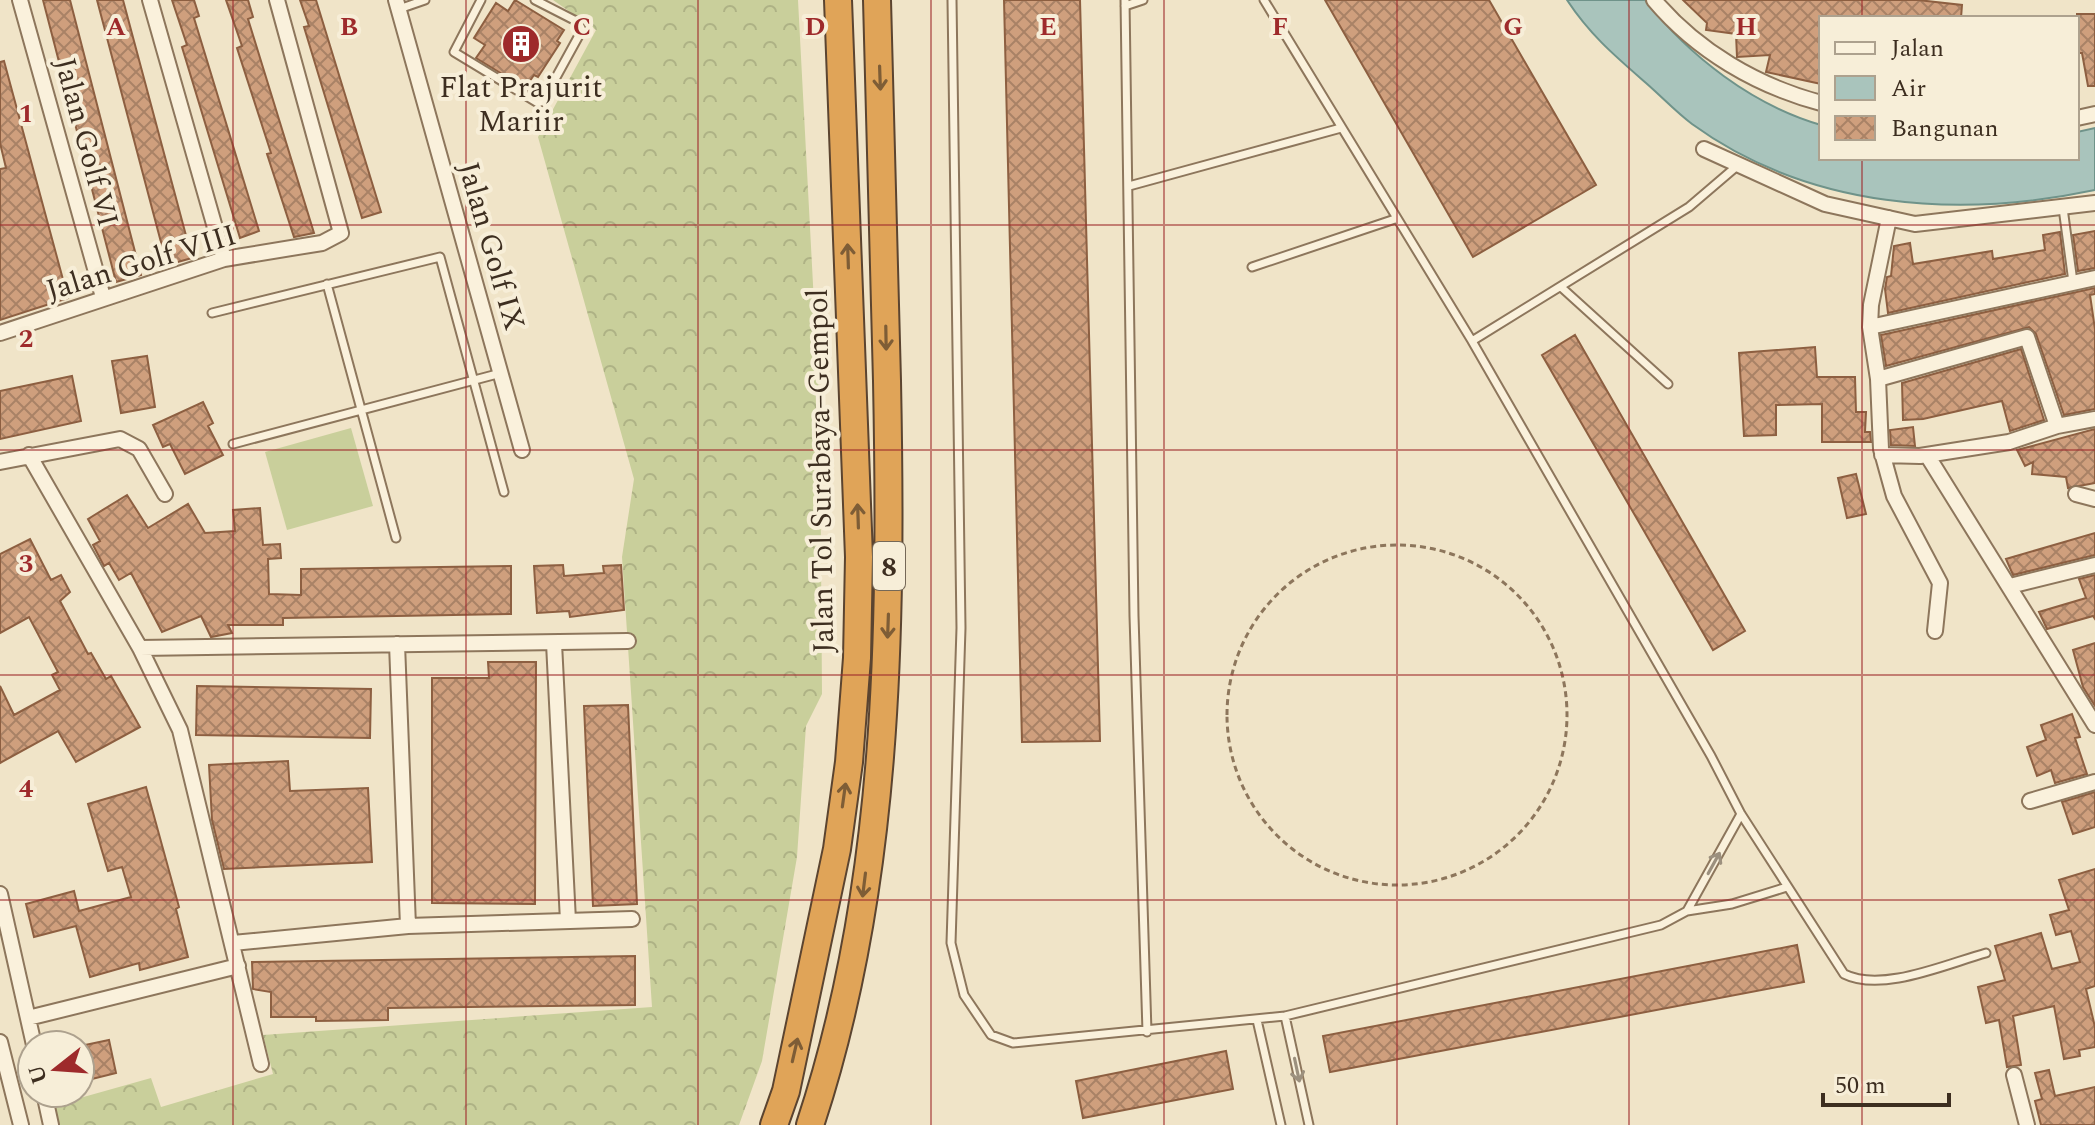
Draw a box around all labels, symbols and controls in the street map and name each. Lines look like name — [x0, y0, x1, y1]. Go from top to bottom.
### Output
text: A — [106, 7, 126, 47]
text: B — [340, 7, 358, 47]
text: C — [573, 7, 591, 47]
text: D — [805, 7, 825, 47]
text: E — [1039, 7, 1057, 47]
text: F — [1272, 7, 1288, 47]
text: G — [1503, 7, 1523, 47]
text: H — [1735, 7, 1757, 47]
legend — [1819, 16, 2079, 160]
building icon: Flat Prajurit Mariir — [500, 23, 542, 65]
text: Jalan — [1891, 31, 1944, 67]
street label: Jalan Golf VI — [41, 53, 131, 232]
one-way arrow — [872, 64, 887, 91]
place label: Flat Prajurit Mariir — [439, 65, 603, 145]
text: Air — [1891, 71, 1926, 107]
text: 1 — [19, 94, 33, 134]
text: Bangunan — [1891, 111, 1999, 147]
street label: Jalan Golf IX — [445, 157, 537, 336]
street label: Jalan Golf VIII — [40, 212, 242, 314]
one-way arrow — [840, 243, 855, 270]
street label: Jalan Tol Surabaya–Gempol — [795, 288, 847, 654]
text: 2 — [19, 319, 33, 359]
one-way arrow — [878, 324, 894, 351]
one-way arrow — [850, 503, 865, 530]
road number: 8 — [873, 542, 905, 590]
text: 3 — [19, 544, 33, 584]
one-way arrow — [880, 612, 895, 639]
text: 4 — [19, 769, 34, 809]
one-way arrow — [837, 783, 852, 808]
one-way arrow — [1707, 851, 1722, 875]
one-way arrow — [856, 871, 871, 897]
north arrow — [16, 1029, 96, 1109]
one-way arrow — [788, 1038, 803, 1063]
one-way arrow — [1290, 1057, 1305, 1083]
scale bar — [1823, 1057, 1949, 1107]
text: U — [20, 1061, 57, 1088]
text: 50 m — [1835, 1068, 1886, 1104]

